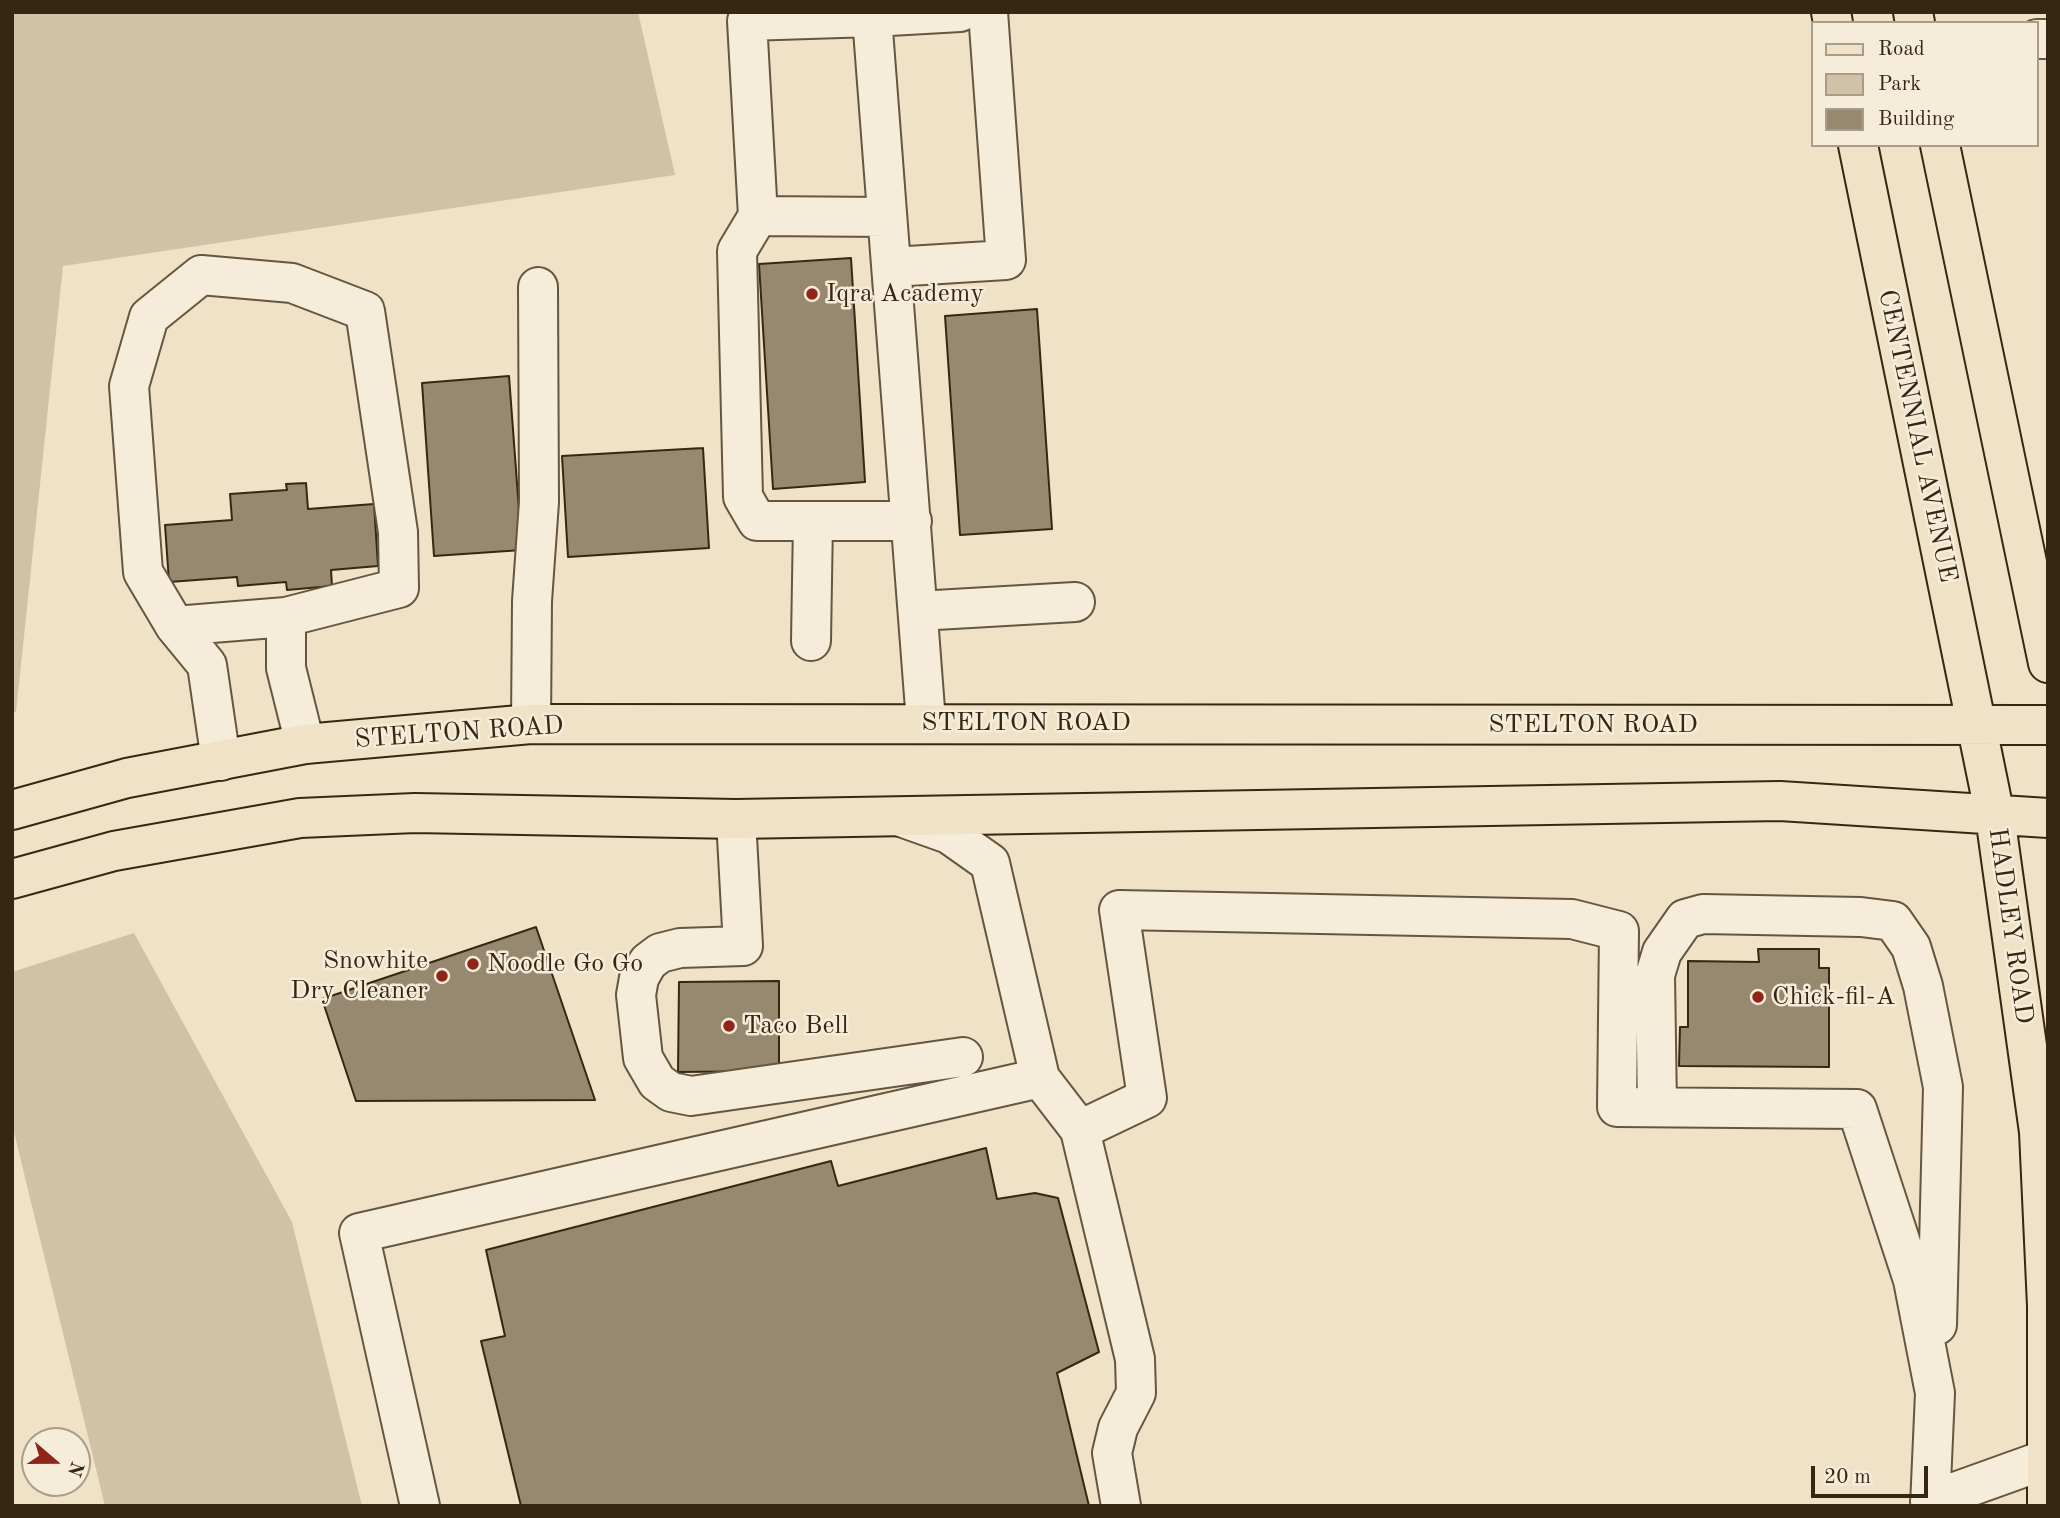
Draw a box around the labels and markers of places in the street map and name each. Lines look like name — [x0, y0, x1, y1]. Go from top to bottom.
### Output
place label: Iqra Academy — [826, 278, 984, 310]
marker: Iqra Academy — [804, 286, 820, 302]
place label: Snowhite Dry Cleaner — [290, 945, 428, 1006]
place label: Noodle Go Go — [487, 948, 643, 980]
marker: Noodle Go Go — [465, 956, 481, 972]
marker: Snowhite Dry Cleaner — [434, 968, 450, 984]
place label: Chick-fil-A — [1772, 981, 1895, 1013]
marker: Chick-fil-A — [1750, 989, 1766, 1005]
place label: Taco Bell — [743, 1010, 849, 1042]
marker: Taco Bell — [721, 1018, 737, 1034]

